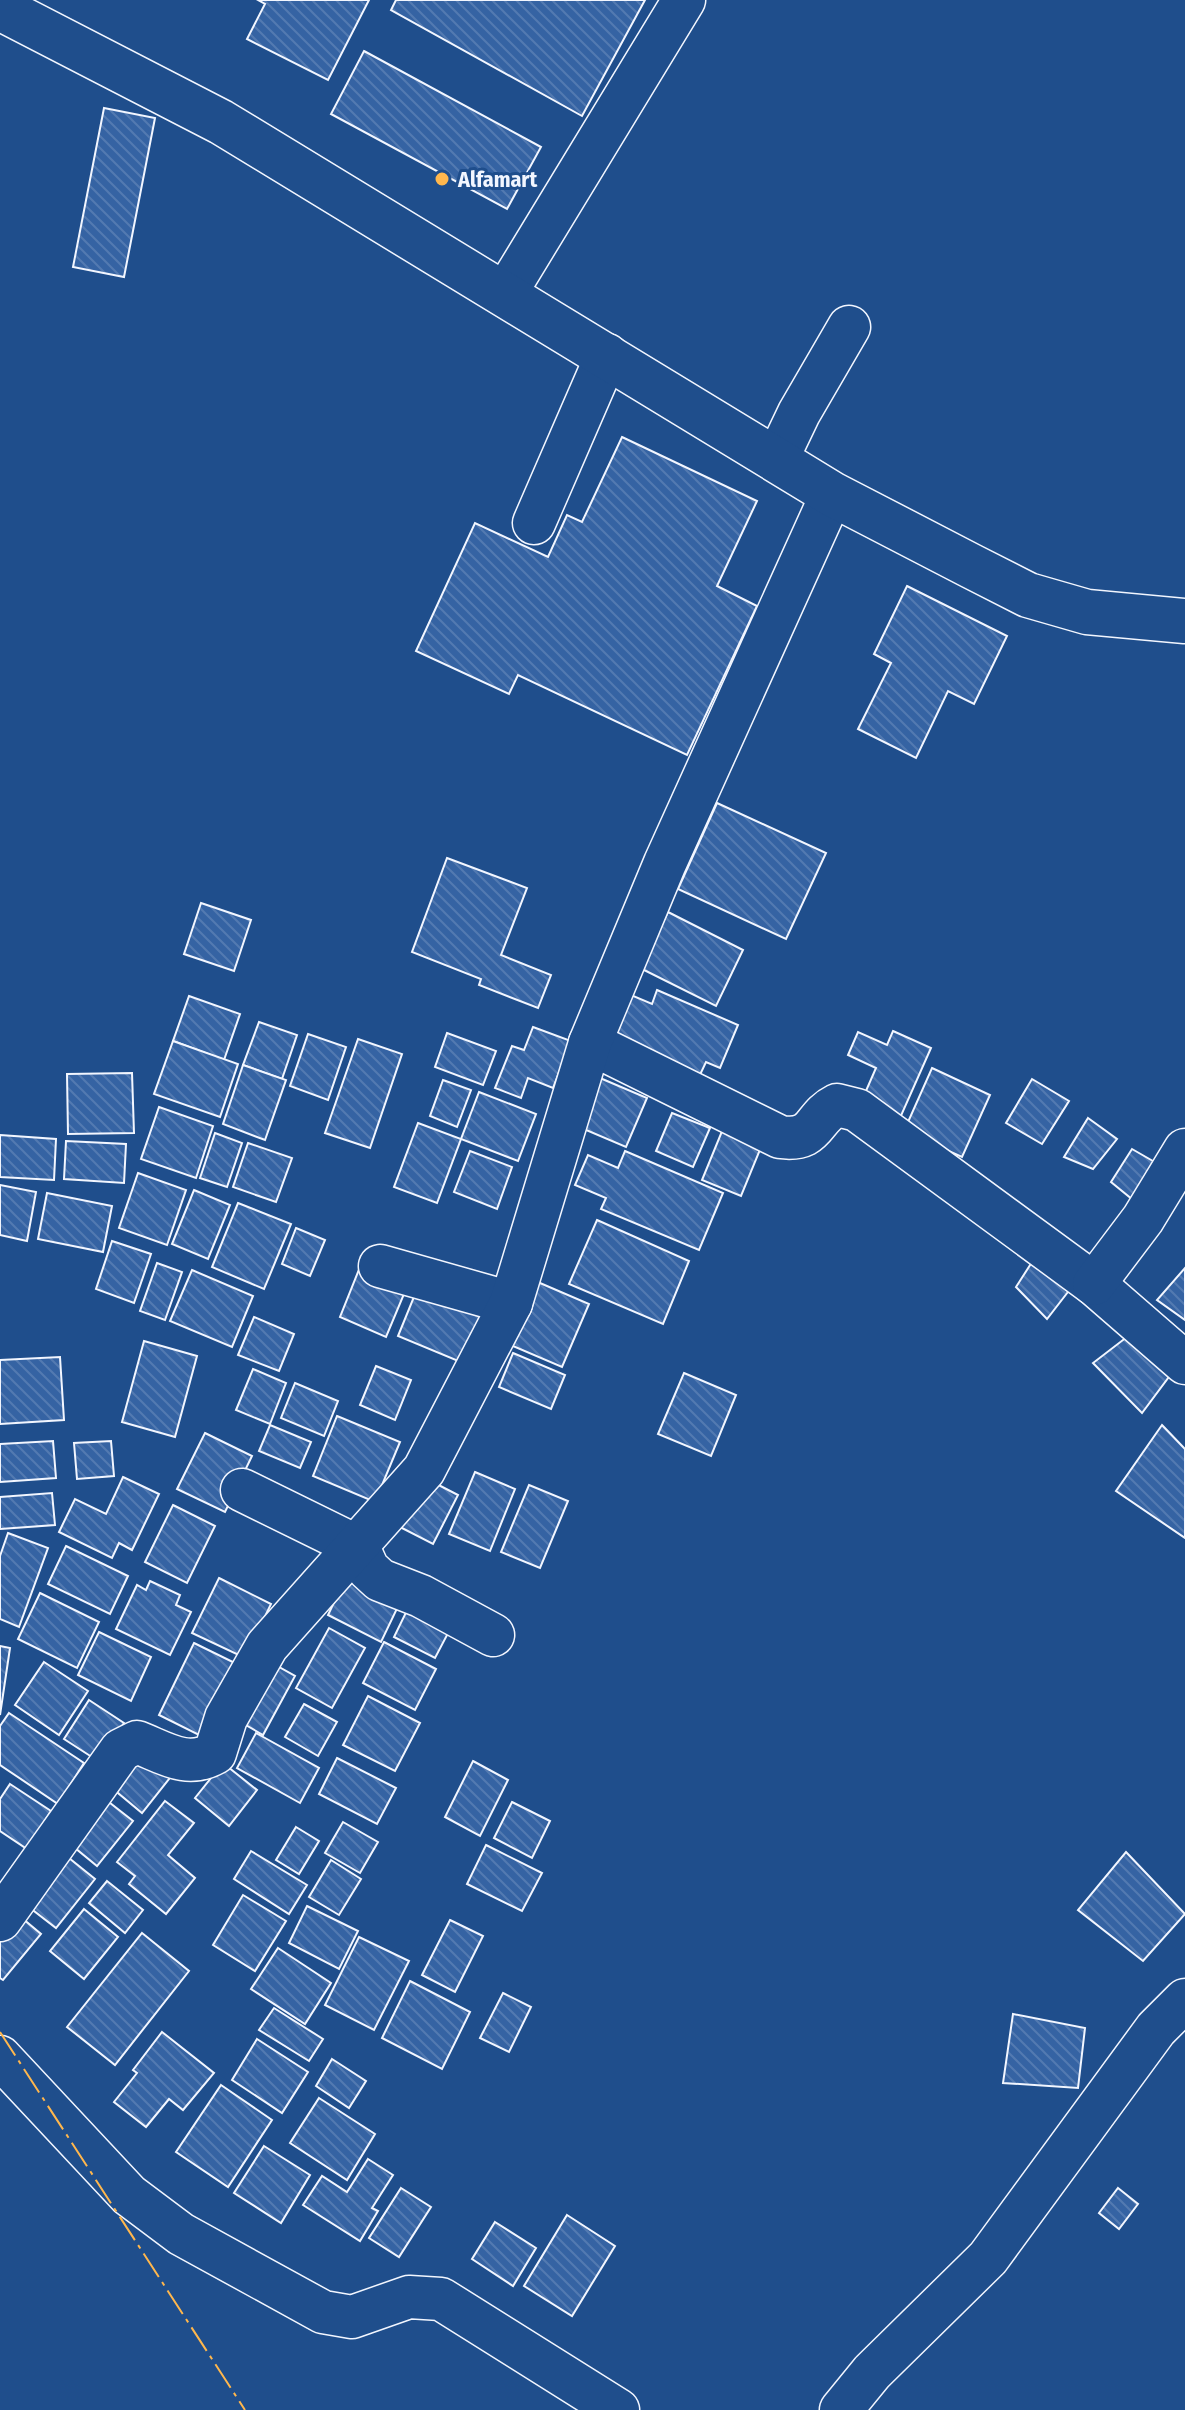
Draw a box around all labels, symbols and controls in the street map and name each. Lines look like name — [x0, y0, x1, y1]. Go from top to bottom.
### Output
place label: Alfamart — [457, 166, 537, 193]
marker: Alfamart — [433, 170, 451, 188]

